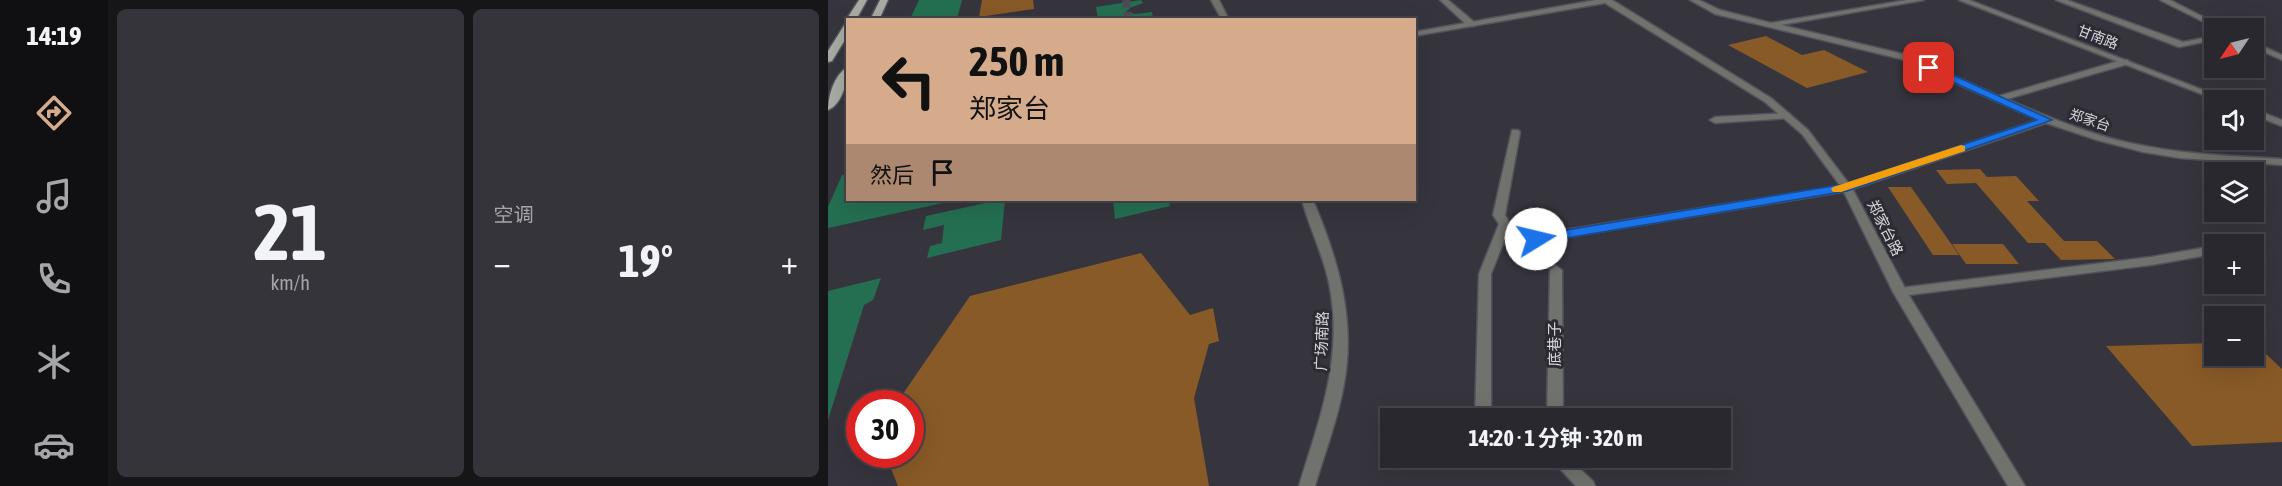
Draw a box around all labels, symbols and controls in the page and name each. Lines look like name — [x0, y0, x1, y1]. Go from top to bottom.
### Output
north arrow — [2204, 18, 2264, 78]
map controls — [2204, 18, 2264, 366]
text: 14:19 — [26, 20, 82, 51]
street label: 甘南路 — [2076, 22, 2120, 52]
text: 250 m — [969, 37, 1064, 85]
icon: left — [870, 42, 948, 120]
pin — [1903, 42, 1954, 93]
icon: arrive — [1912, 51, 1945, 84]
button: sound — [2204, 90, 2264, 150]
icon: directions — [33, 92, 75, 134]
text: 郑家台 — [969, 93, 1050, 124]
street label: 郑家台 — [2068, 106, 2112, 134]
icon: arrive — [926, 156, 959, 189]
text: 然后 — [870, 162, 914, 188]
button: layers — [2204, 162, 2264, 222]
icon: music — [33, 175, 75, 217]
text: 21 — [254, 187, 327, 277]
street label: 郑家台路 — [1864, 197, 1907, 258]
text: 空调 — [494, 203, 534, 226]
position arrow — [1504, 207, 1568, 271]
button: + — [2204, 234, 2264, 294]
text: 19° — [618, 235, 673, 287]
text: − — [494, 243, 511, 281]
text: + — [781, 243, 798, 281]
icon: phone — [33, 258, 75, 300]
text: km/h — [270, 271, 310, 294]
button: − — [2204, 306, 2264, 366]
street label: 广场南路 — [1312, 311, 1331, 371]
street label: 底巷子 — [1546, 321, 1563, 367]
icon: climate — [33, 341, 75, 383]
speed limit sign: 30 — [846, 390, 924, 468]
icon: car — [33, 424, 75, 466]
text: 14:20 · 1 分钟 · 320 m — [1469, 425, 1642, 451]

